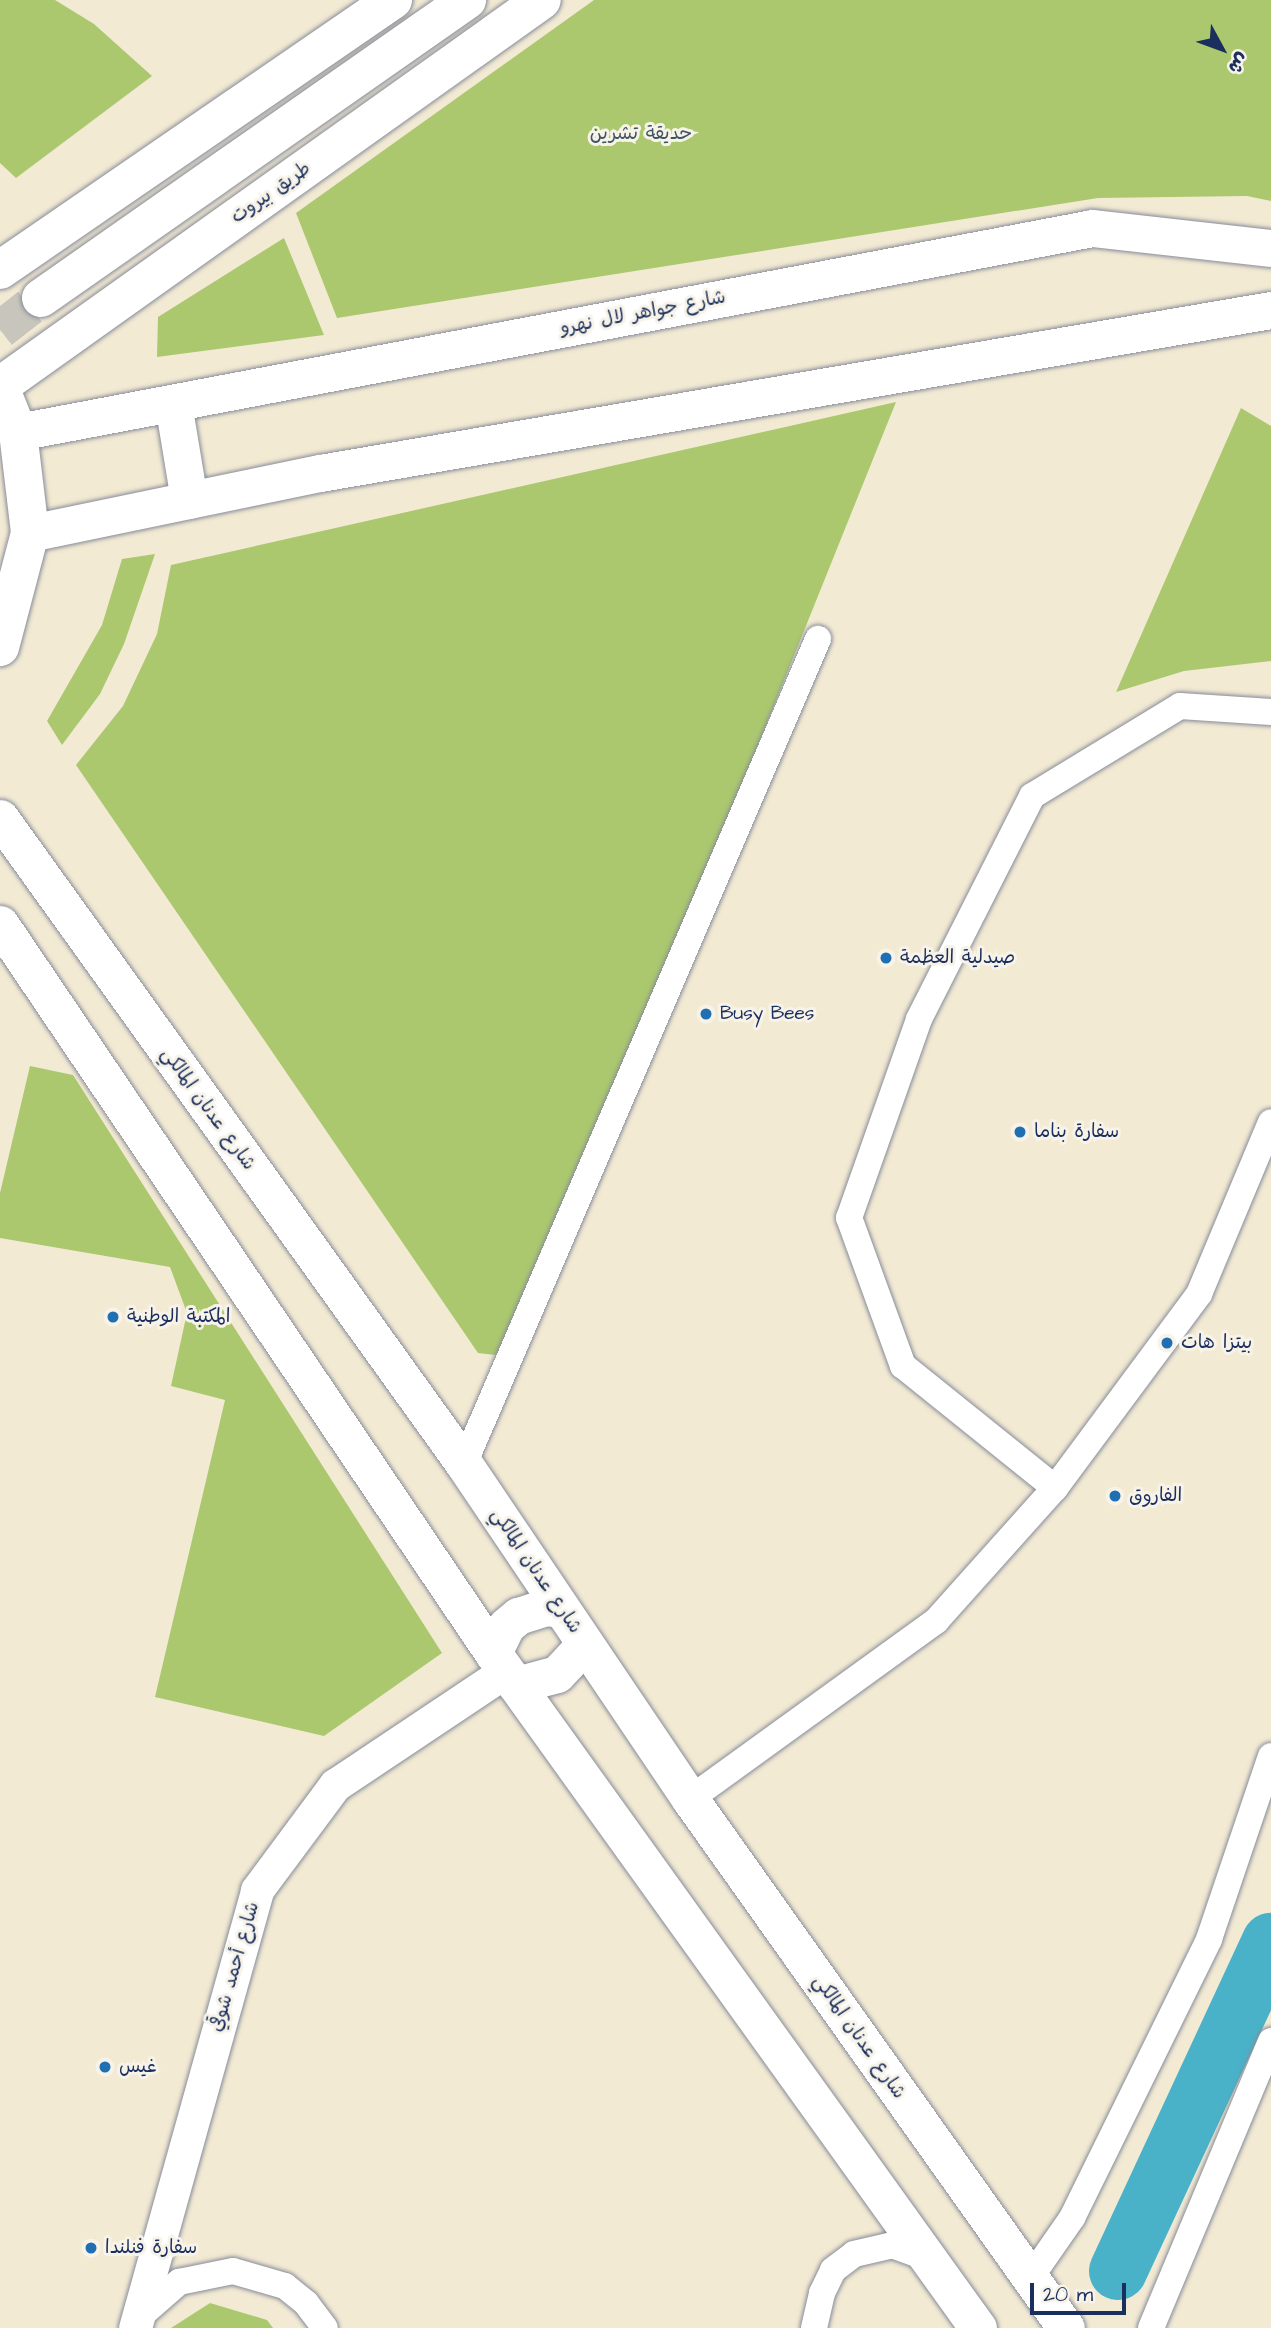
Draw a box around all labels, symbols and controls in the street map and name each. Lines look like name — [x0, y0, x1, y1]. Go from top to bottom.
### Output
north arrow — [1187, 14, 1257, 84]
text: ش — [1221, 46, 1255, 80]
park label: حديقة تشرين — [590, 123, 692, 145]
street label: طريق بيروت — [227, 157, 315, 229]
street label: شارع جواهر لال نهرو — [559, 286, 727, 340]
place label: صيدلية العظمة — [900, 947, 1015, 969]
marker: صيدلية العظمة — [878, 950, 894, 966]
place label: Busy Bees — [720, 1003, 814, 1025]
marker: Busy Bees — [698, 1006, 714, 1022]
street label: شارع عدنان المالكي — [156, 1043, 260, 1175]
place label: سفارة بناما — [1034, 1121, 1119, 1143]
marker: سفارة بناما — [1012, 1124, 1028, 1140]
place label: المكتبة الوطنية — [127, 1306, 230, 1328]
marker: المكتبة الوطنية — [105, 1309, 121, 1325]
place label: بیتزا هات — [1181, 1332, 1252, 1354]
marker: بیتزا هات — [1159, 1335, 1175, 1351]
place label: الفاروق — [1129, 1485, 1182, 1507]
marker: الفاروق — [1107, 1488, 1123, 1504]
street label: شارع عدنان المالكي — [486, 1504, 586, 1638]
street label: شارع أحمد شوقي — [206, 1899, 264, 2035]
street label: شارع عدنان المالكي — [808, 1971, 910, 2103]
place label: غيس — [119, 2056, 157, 2078]
marker: غيس — [97, 2059, 113, 2075]
place label: سفارة فنلندا — [105, 2237, 197, 2259]
marker: سفارة فنلندا — [83, 2240, 99, 2256]
scale bar — [1033, 2268, 1129, 2312]
text: 20 m — [1043, 2280, 1093, 2309]

